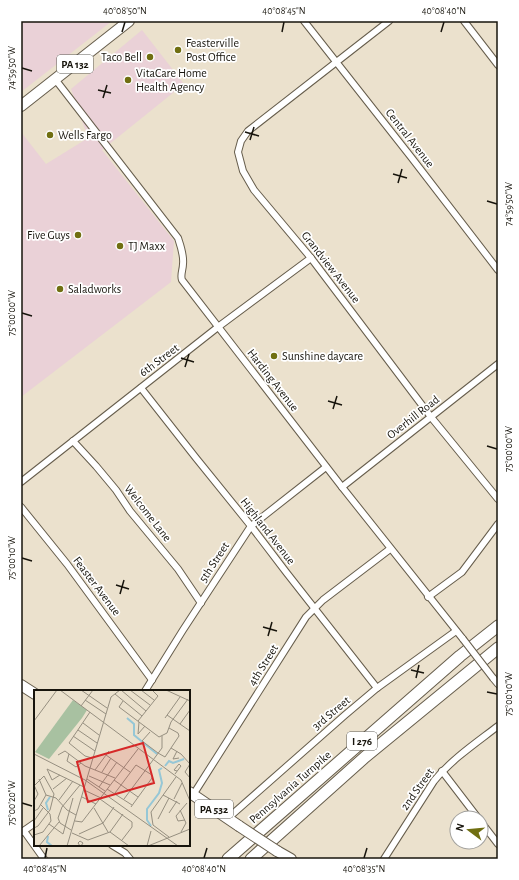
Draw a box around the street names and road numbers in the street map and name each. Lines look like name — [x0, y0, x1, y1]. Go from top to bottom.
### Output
road number: PA 132 — [57, 55, 93, 73]
street label: Central Avenue — [383, 106, 437, 170]
street label: Grandview Avenue — [299, 229, 363, 305]
street label: 6th Street — [137, 341, 181, 379]
street label: Harding Avenue — [245, 347, 301, 413]
street label: Overhill Road — [385, 393, 441, 441]
street label: Welcome Lane — [122, 482, 174, 544]
street label: Highland Avenue — [238, 495, 298, 567]
street label: 5th Street — [197, 540, 231, 584]
street label: Feaster Avenue — [71, 554, 123, 618]
street label: 4th Street — [246, 642, 280, 688]
street label: 3rd Street — [310, 694, 352, 732]
road number: I 276 — [347, 732, 377, 750]
street label: Pennsylvania Turnpike — [247, 748, 334, 826]
street label: 2nd Street — [398, 766, 436, 812]
road number: PA 532 — [195, 800, 233, 818]

